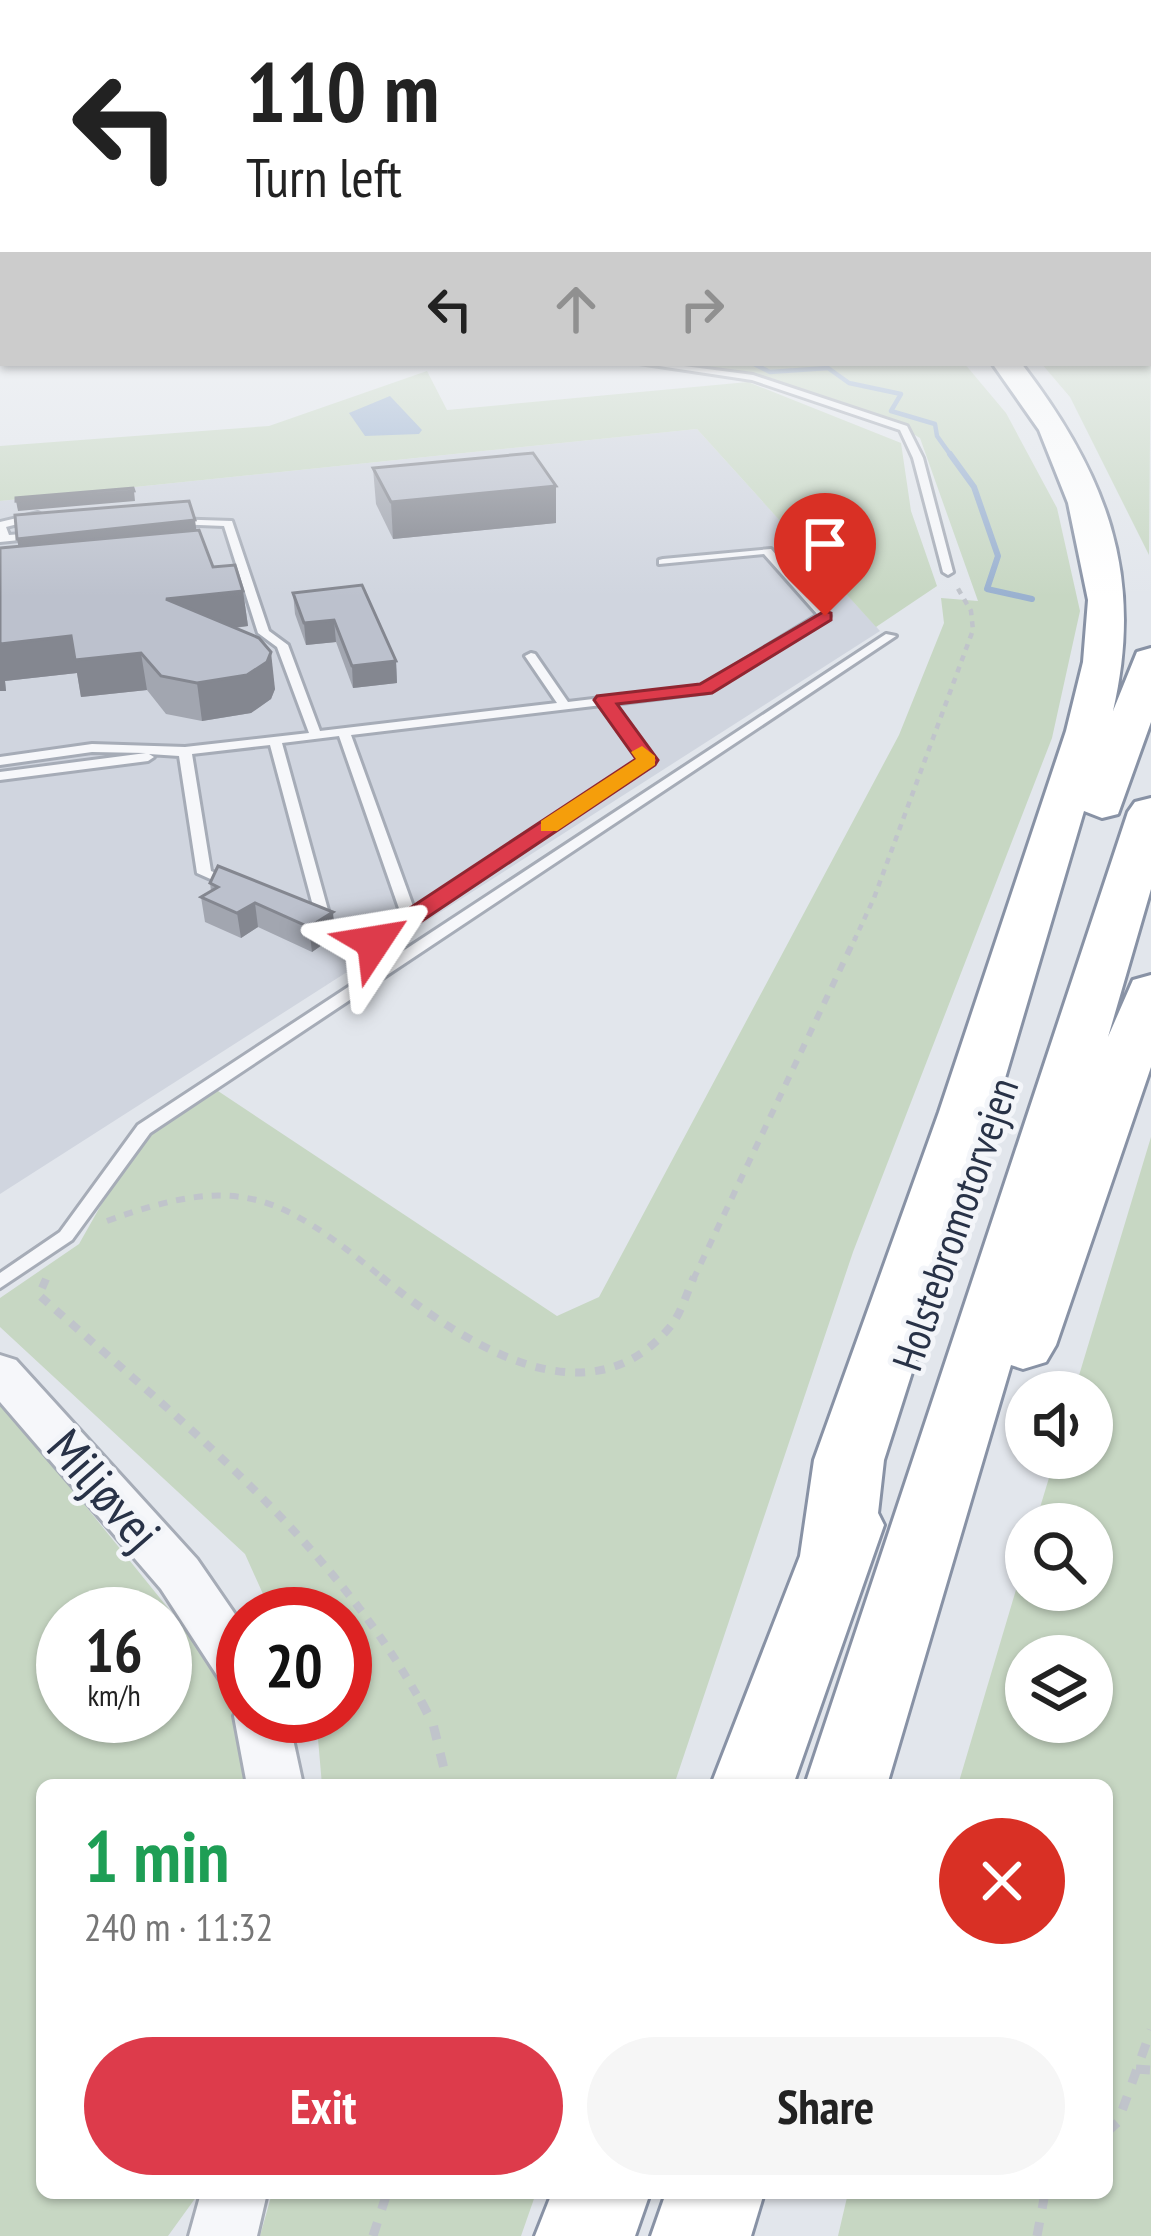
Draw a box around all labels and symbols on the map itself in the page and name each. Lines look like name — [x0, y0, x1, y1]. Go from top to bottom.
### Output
pin — [774, 493, 876, 616]
position arrow — [311, 879, 437, 1005]
street label: Holstebromotorvejen — [879, 1070, 1030, 1377]
street label: Miljøvej — [34, 1415, 176, 1564]
speed limit sign: 20 — [216, 1587, 372, 1743]

